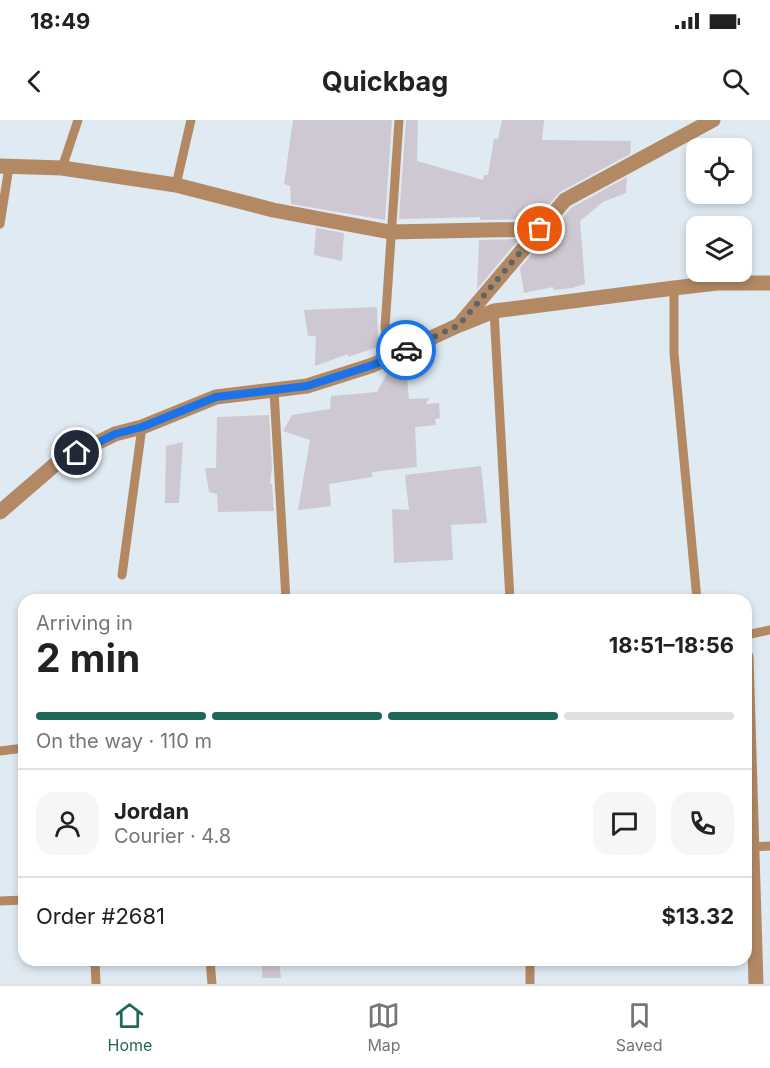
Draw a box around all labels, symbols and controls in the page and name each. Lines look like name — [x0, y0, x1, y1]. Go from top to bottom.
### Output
text: 18:49 — [30, 8, 90, 34]
icon: back — [18, 65, 51, 98]
text: Quickbag — [322, 65, 448, 98]
icon: search — [719, 65, 752, 98]
map controls — [686, 138, 752, 282]
button: locate — [686, 138, 752, 204]
pin — [514, 203, 565, 254]
icon: bag — [523, 212, 556, 245]
button: layers — [686, 216, 752, 282]
courier — [376, 320, 436, 380]
icon: car — [390, 334, 423, 367]
pin — [51, 427, 102, 478]
icon: home — [60, 436, 93, 469]
text: Arriving in — [36, 611, 133, 635]
text: 18:51–18:56 — [609, 632, 734, 658]
text: 2 min — [36, 634, 140, 681]
text: On the way · 110 m — [36, 729, 212, 753]
button: person — [36, 792, 99, 855]
button: chat — [593, 792, 656, 855]
button: phone — [671, 792, 734, 855]
text: Jordan — [114, 798, 189, 824]
text: Courier · 4.8 — [114, 824, 231, 848]
text: Order #2681 — [36, 903, 165, 929]
text: $13.32 — [661, 903, 734, 929]
tab: Home — [108, 999, 152, 1055]
tab: Map — [367, 999, 401, 1055]
tab: Saved — [616, 999, 662, 1055]

